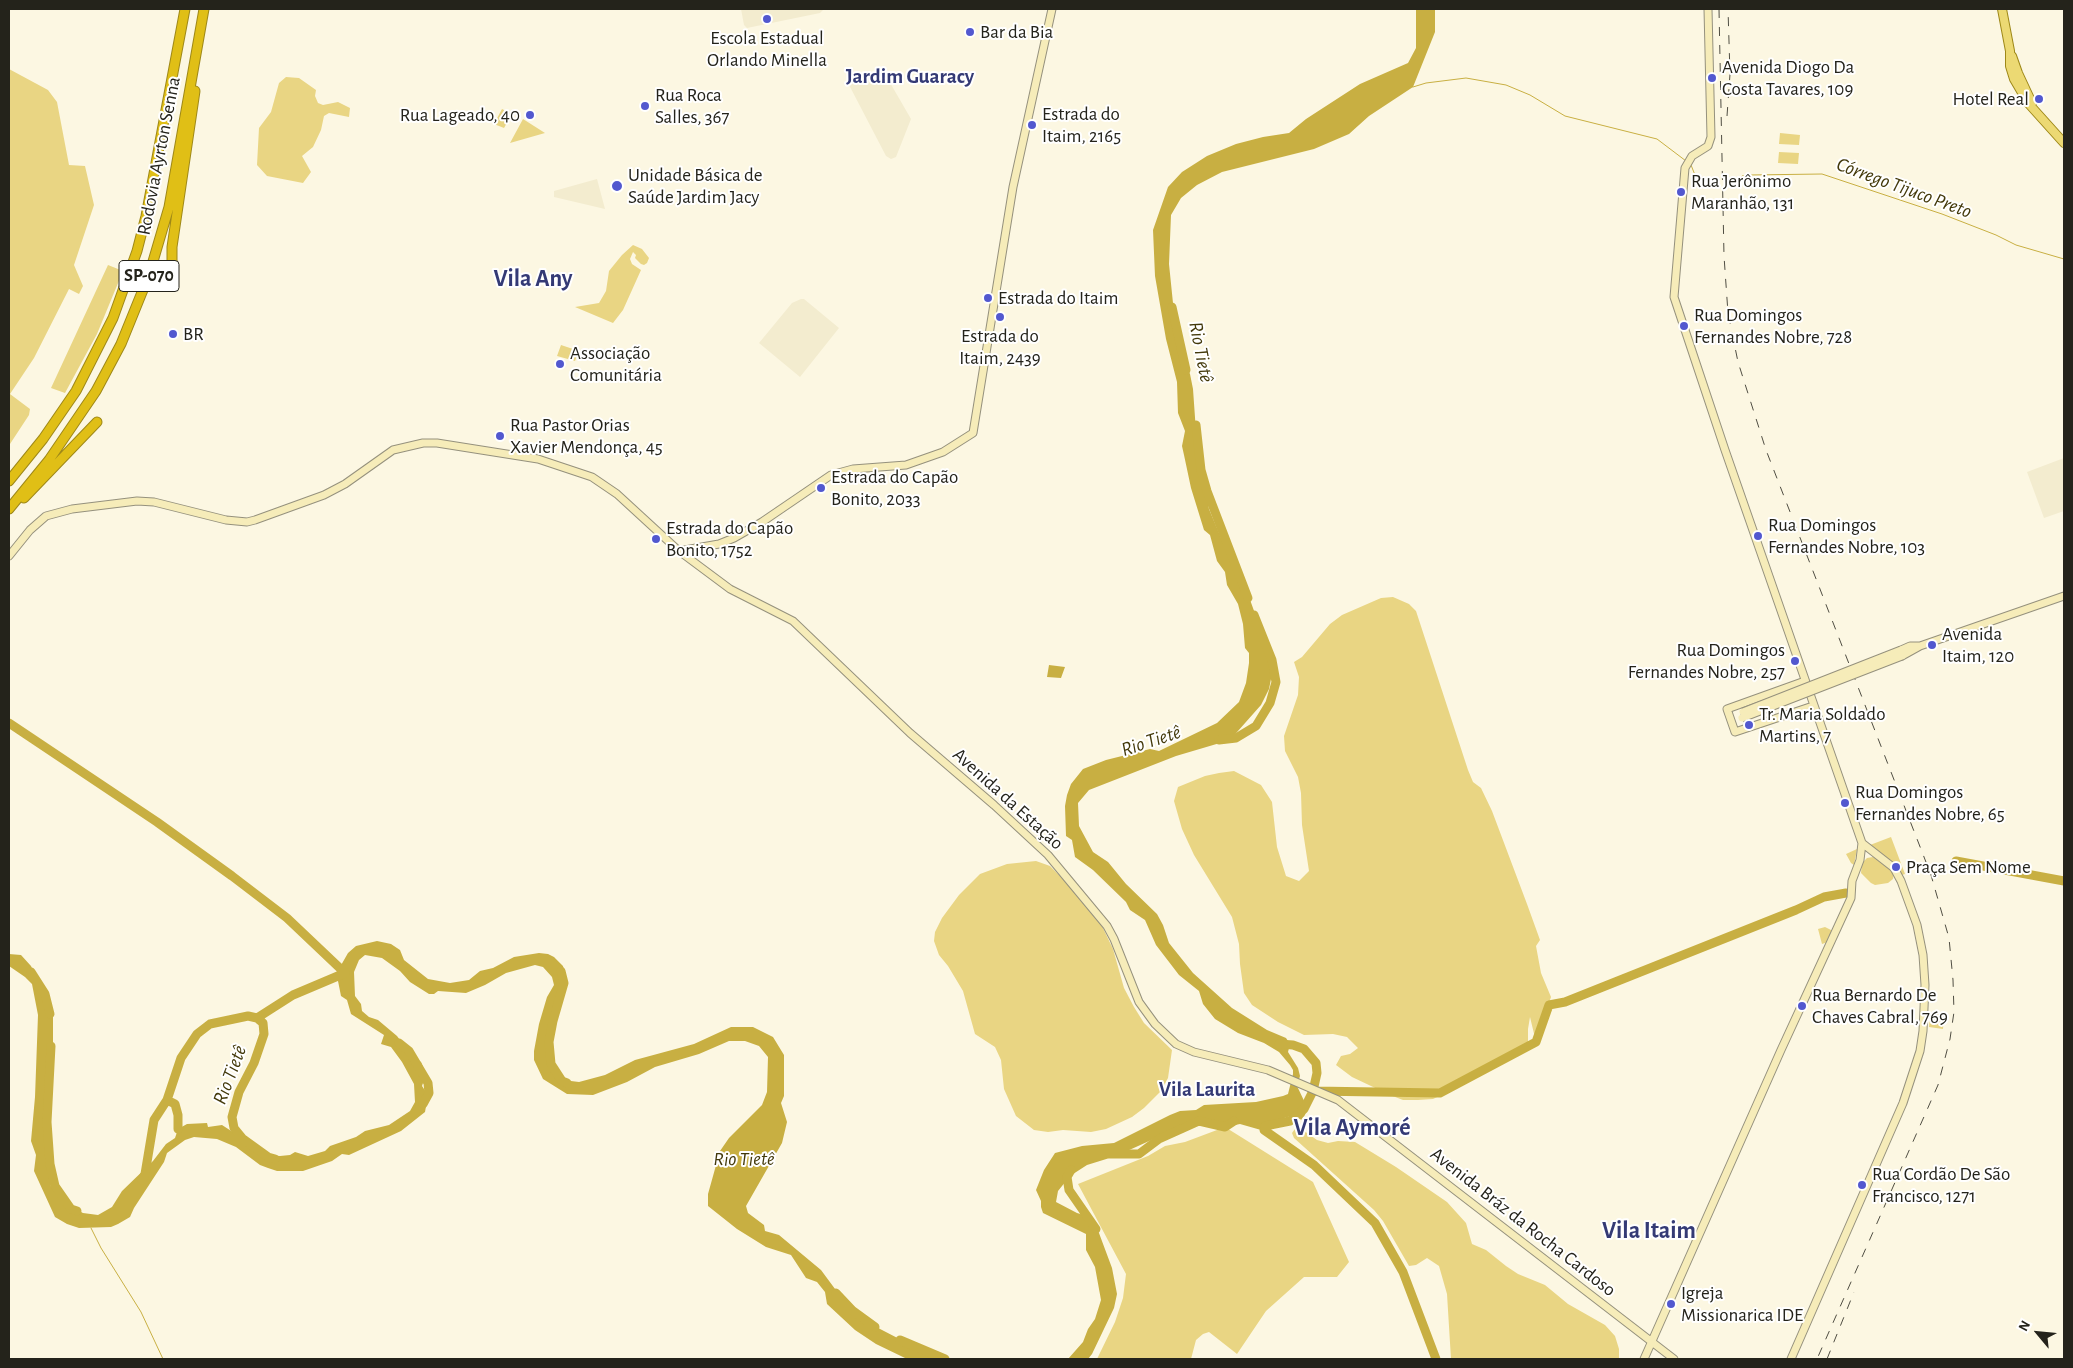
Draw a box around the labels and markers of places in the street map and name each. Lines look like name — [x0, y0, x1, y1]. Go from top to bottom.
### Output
marker: Escola Estadual Orlando Minella — [761, 13, 773, 25]
place label: Bar da Bia — [980, 21, 1053, 43]
marker: Bar da Bia — [964, 26, 976, 38]
place label: Escola Estadual Orlando Minella — [707, 27, 827, 71]
place label: Avenida Diogo Da Costa Tavares, 109 — [1722, 56, 1854, 100]
marker: Avenida Diogo Da Costa Tavares, 109 — [1706, 72, 1718, 84]
place label: Rua Roca Salles, 367 — [655, 84, 729, 128]
place label: Hotel Real — [1953, 88, 2029, 110]
marker: Hotel Real — [2033, 93, 2045, 105]
marker: Rua Roca Salles, 367 — [639, 100, 651, 112]
place label: Estrada do Itaim, 2165 — [1042, 103, 1121, 147]
place label: Rua Lageado, 40 — [400, 104, 520, 126]
marker: Rua Lageado, 40 — [524, 109, 536, 121]
marker: Estrada do Itaim, 2165 — [1026, 119, 1038, 131]
place label: Unidade Básica de Saúde Jardim Jacy — [628, 164, 763, 208]
place label: Rua Jerônimo Maranhão, 131 — [1691, 170, 1794, 214]
marker: Unidade Básica de Saúde Jardim Jacy — [610, 179, 624, 193]
marker: Rua Jerônimo Maranhão, 131 — [1675, 186, 1687, 198]
place label: Estrada do Itaim — [998, 287, 1119, 309]
marker: Estrada do Itaim — [982, 292, 994, 304]
place label: Rua Domingos Fernandes Nobre, 728 — [1694, 304, 1852, 348]
marker: Estrada do Itaim, 2439 — [994, 311, 1006, 323]
marker: Rua Domingos Fernandes Nobre, 728 — [1678, 320, 1690, 332]
place label: BR — [183, 323, 204, 345]
place label: Estrada do Itaim, 2439 — [959, 325, 1041, 369]
marker: BR — [167, 328, 179, 340]
place label: Associação Comunitária — [570, 342, 662, 386]
marker: Associação Comunitária — [554, 358, 566, 370]
place label: Rua Pastor Orias Xavier Mendonça, 45 — [510, 414, 663, 458]
marker: Rua Pastor Orias Xavier Mendonça, 45 — [494, 430, 506, 442]
place label: Estrada do Capão Bonito, 2033 — [831, 466, 958, 510]
marker: Estrada do Capão Bonito, 2033 — [815, 482, 827, 494]
place label: Rua Domingos Fernandes Nobre, 103 — [1768, 514, 1925, 558]
place label: Estrada do Capão Bonito, 1752 — [666, 517, 793, 561]
marker: Rua Domingos Fernandes Nobre, 103 — [1752, 530, 1764, 542]
marker: Estrada do Capão Bonito, 1752 — [650, 533, 662, 545]
place label: Avenida Itaim, 120 — [1942, 623, 2014, 667]
place label: Rua Domingos Fernandes Nobre, 257 — [1628, 639, 1785, 683]
marker: Avenida Itaim, 120 — [1926, 639, 1938, 651]
marker: Rua Domingos Fernandes Nobre, 257 — [1789, 655, 1801, 667]
place label: Tr. Maria Soldado Martins, 7 — [1759, 703, 1886, 747]
marker: Tr. Maria Soldado Martins, 7 — [1743, 719, 1755, 731]
place label: Rua Domingos Fernandes Nobre, 65 — [1855, 781, 2005, 825]
marker: Rua Domingos Fernandes Nobre, 65 — [1839, 797, 1851, 809]
place label: Praça Sem Nome — [1906, 856, 2031, 878]
marker: Praça Sem Nome — [1890, 861, 1902, 873]
place label: Rua Bernardo De Chaves Cabral, 769 — [1812, 984, 1948, 1028]
marker: Rua Bernardo De Chaves Cabral, 769 — [1796, 1000, 1808, 1012]
place label: Rua Cordão De São Francisco, 1271 — [1872, 1163, 2010, 1207]
marker: Rua Cordão De São Francisco, 1271 — [1856, 1179, 1868, 1191]
place label: Igreja Missionarica IDE — [1681, 1282, 1803, 1326]
marker: Igreja Missionarica IDE — [1665, 1298, 1677, 1310]

